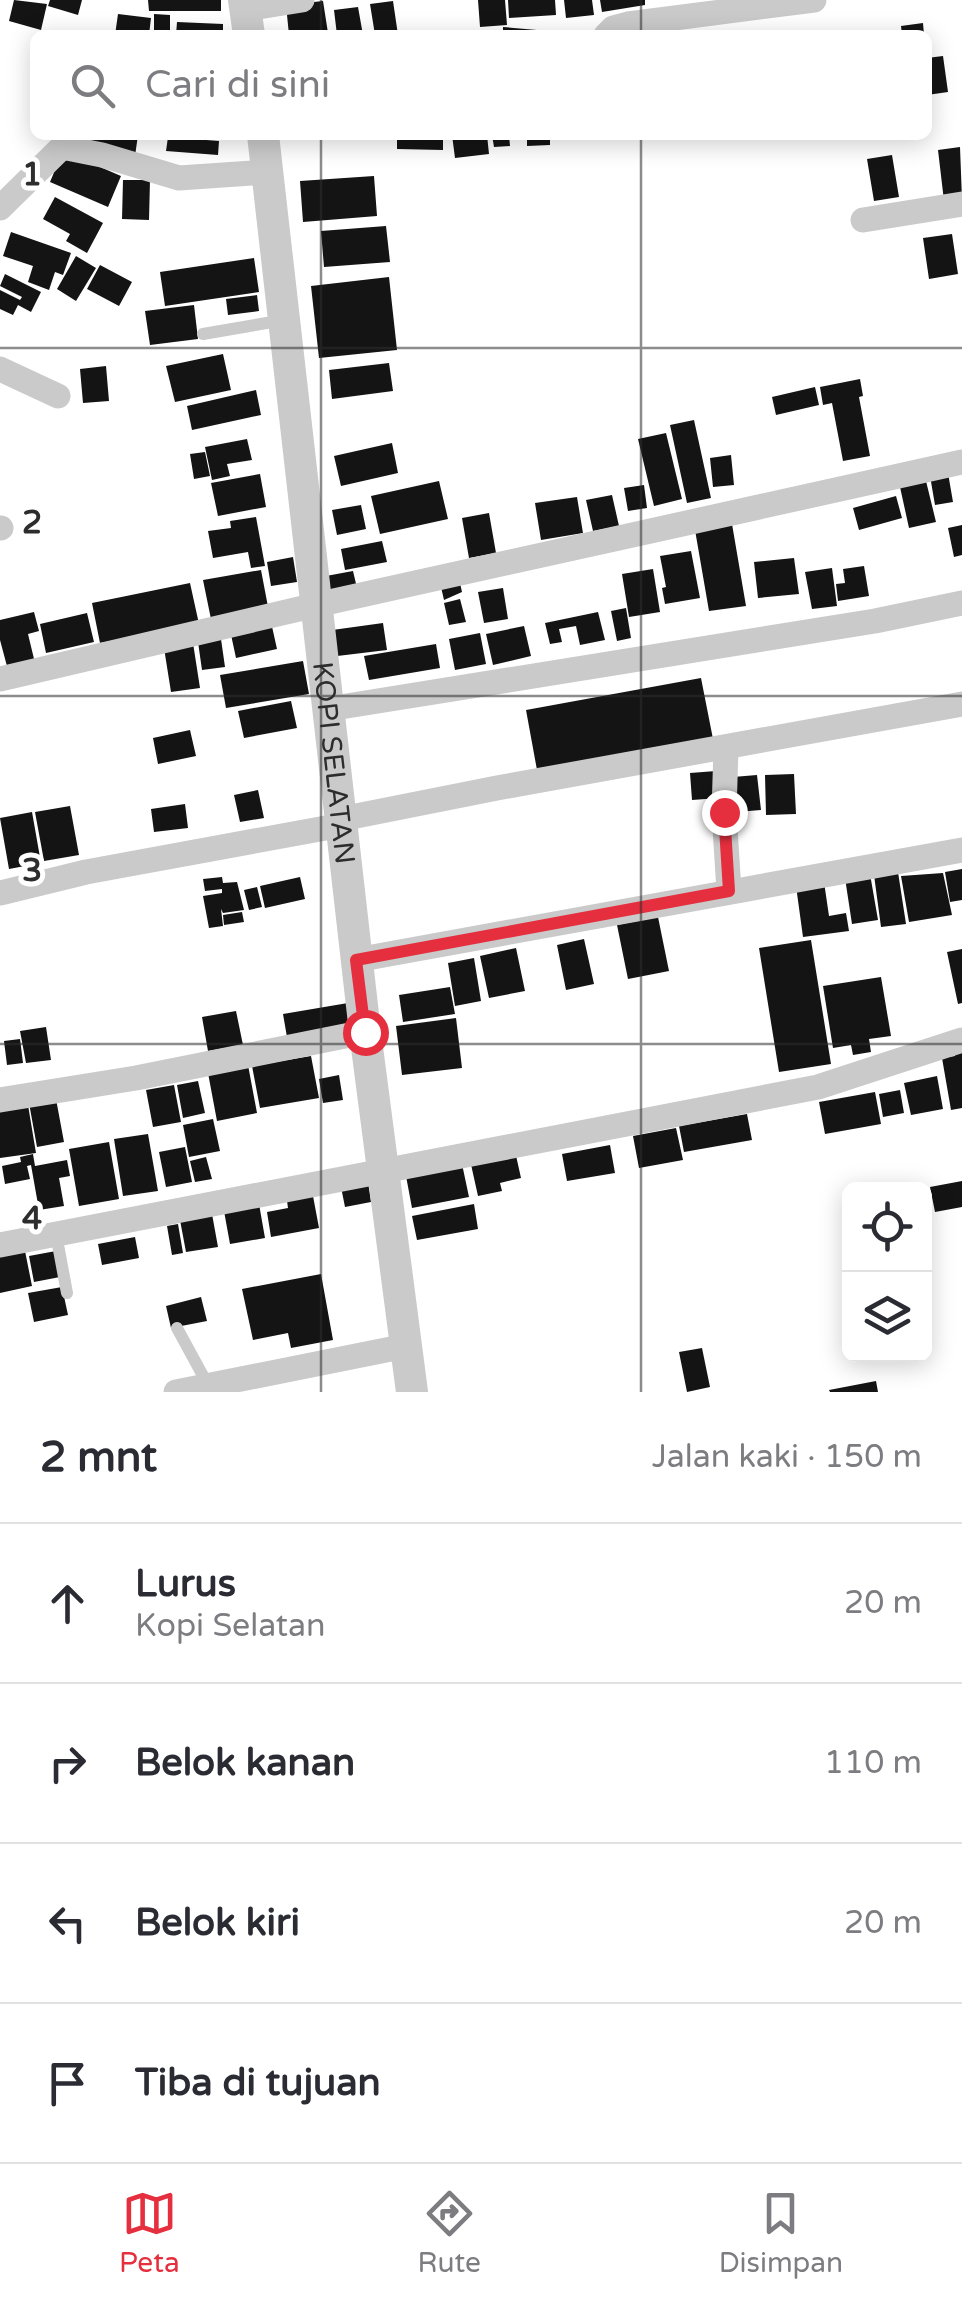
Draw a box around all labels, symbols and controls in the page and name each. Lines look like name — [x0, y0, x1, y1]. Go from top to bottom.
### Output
search box — [30, 30, 932, 140]
icon: search — [65, 58, 120, 113]
text: Cari di sini — [145, 62, 330, 108]
text: 1 — [22, 156, 42, 194]
text: 2 — [22, 504, 42, 542]
street label: KOPI SELATAN — [305, 660, 362, 866]
route end — [702, 790, 748, 836]
text: 3 — [22, 852, 42, 890]
route start — [343, 1010, 389, 1056]
map controls — [842, 1182, 932, 1362]
button: locate — [842, 1182, 932, 1272]
text: 4 — [22, 1200, 42, 1238]
button: layers — [842, 1272, 932, 1362]
text: 2 mnt — [40, 1432, 157, 1483]
text: Jalan kaki · 150 m — [652, 1438, 922, 1476]
text: Lurus — [135, 1561, 236, 1607]
icon: ahead — [40, 1576, 95, 1631]
text: 20 m — [844, 1584, 922, 1622]
text: Kopi Selatan — [135, 1607, 325, 1645]
icon: right — [40, 1736, 95, 1791]
text: Belok kanan — [135, 1740, 355, 1786]
text: 110 m — [824, 1744, 922, 1782]
icon: left — [40, 1896, 95, 1951]
text: Belok kiri — [135, 1900, 300, 1946]
text: 20 m — [844, 1904, 922, 1942]
icon: arrive — [40, 2056, 95, 2111]
text: Tiba di tujuan — [135, 2060, 381, 2106]
tab: Peta — [119, 2186, 180, 2280]
tab: Rute — [418, 2186, 481, 2280]
tab: Disimpan — [719, 2186, 843, 2280]

